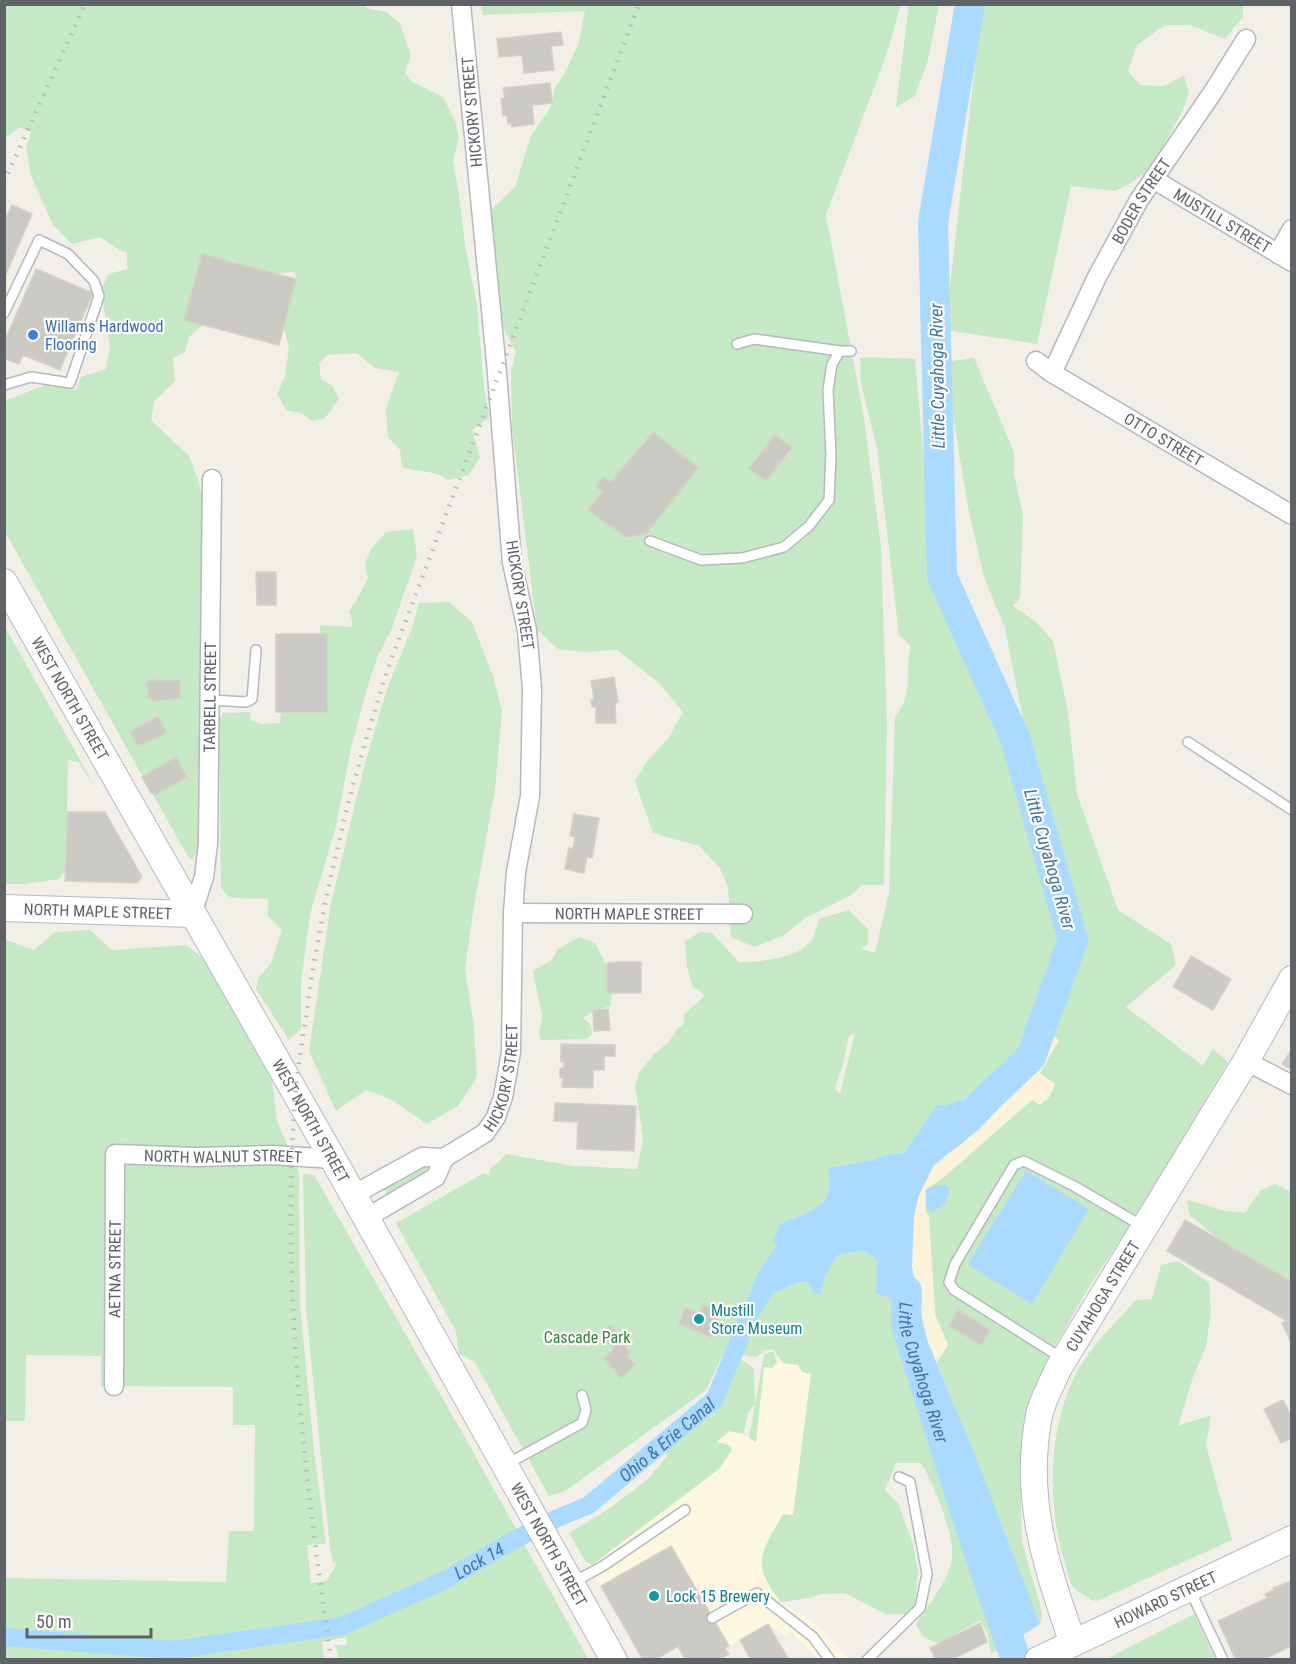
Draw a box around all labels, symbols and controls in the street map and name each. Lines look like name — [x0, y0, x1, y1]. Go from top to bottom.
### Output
street label: HICKORY STREET — [458, 56, 486, 168]
street label: BODER STREET — [1108, 154, 1174, 247]
street label: MUSTILL STREET — [1170, 184, 1275, 257]
water label: Little Cuyahoga River — [925, 303, 949, 449]
place label: Willams Hardwood Flooring — [45, 317, 164, 354]
marker: Willams Hardwood Flooring — [26, 328, 40, 342]
street label: OTTO STREET — [1121, 408, 1207, 470]
street label: HICKORY STREET — [502, 539, 538, 651]
street label: WEST NORTH STREET — [28, 633, 113, 763]
street label: TARBELL STREET — [200, 642, 220, 753]
water label: Little Cuyahoga River — [1020, 786, 1080, 932]
street label: NORTH MAPLE STREET — [23, 899, 172, 923]
street label: NORTH MAPLE STREET — [555, 904, 703, 923]
street label: HICKORY STREET — [479, 1024, 521, 1135]
street label: WEST NORTH STREET — [268, 1056, 354, 1186]
street label: NORTH WALNUT STREET — [144, 1145, 303, 1167]
street label: AETNA STREET — [105, 1220, 124, 1318]
street label: CUYAHOGA STREET — [1062, 1237, 1144, 1355]
place label: Mustill Store Museum — [711, 1301, 802, 1338]
water label: Little Cuyahoga River — [895, 1302, 953, 1446]
marker: Mustill Store Museum — [692, 1312, 706, 1326]
park label: Cascade Park — [544, 1328, 631, 1347]
water label: Ohio & Erie Canal — [614, 1393, 720, 1486]
street label: WEST NORTH STREET — [507, 1479, 591, 1610]
water label: Lock 14 — [450, 1538, 508, 1583]
street label: HOWARD STREET — [1111, 1567, 1220, 1632]
place label: Lock 15 Brewery — [666, 1587, 770, 1606]
marker: Lock 15 Brewery — [647, 1589, 661, 1603]
scale bar — [27, 1601, 152, 1639]
text: 50 m — [36, 1611, 71, 1632]

